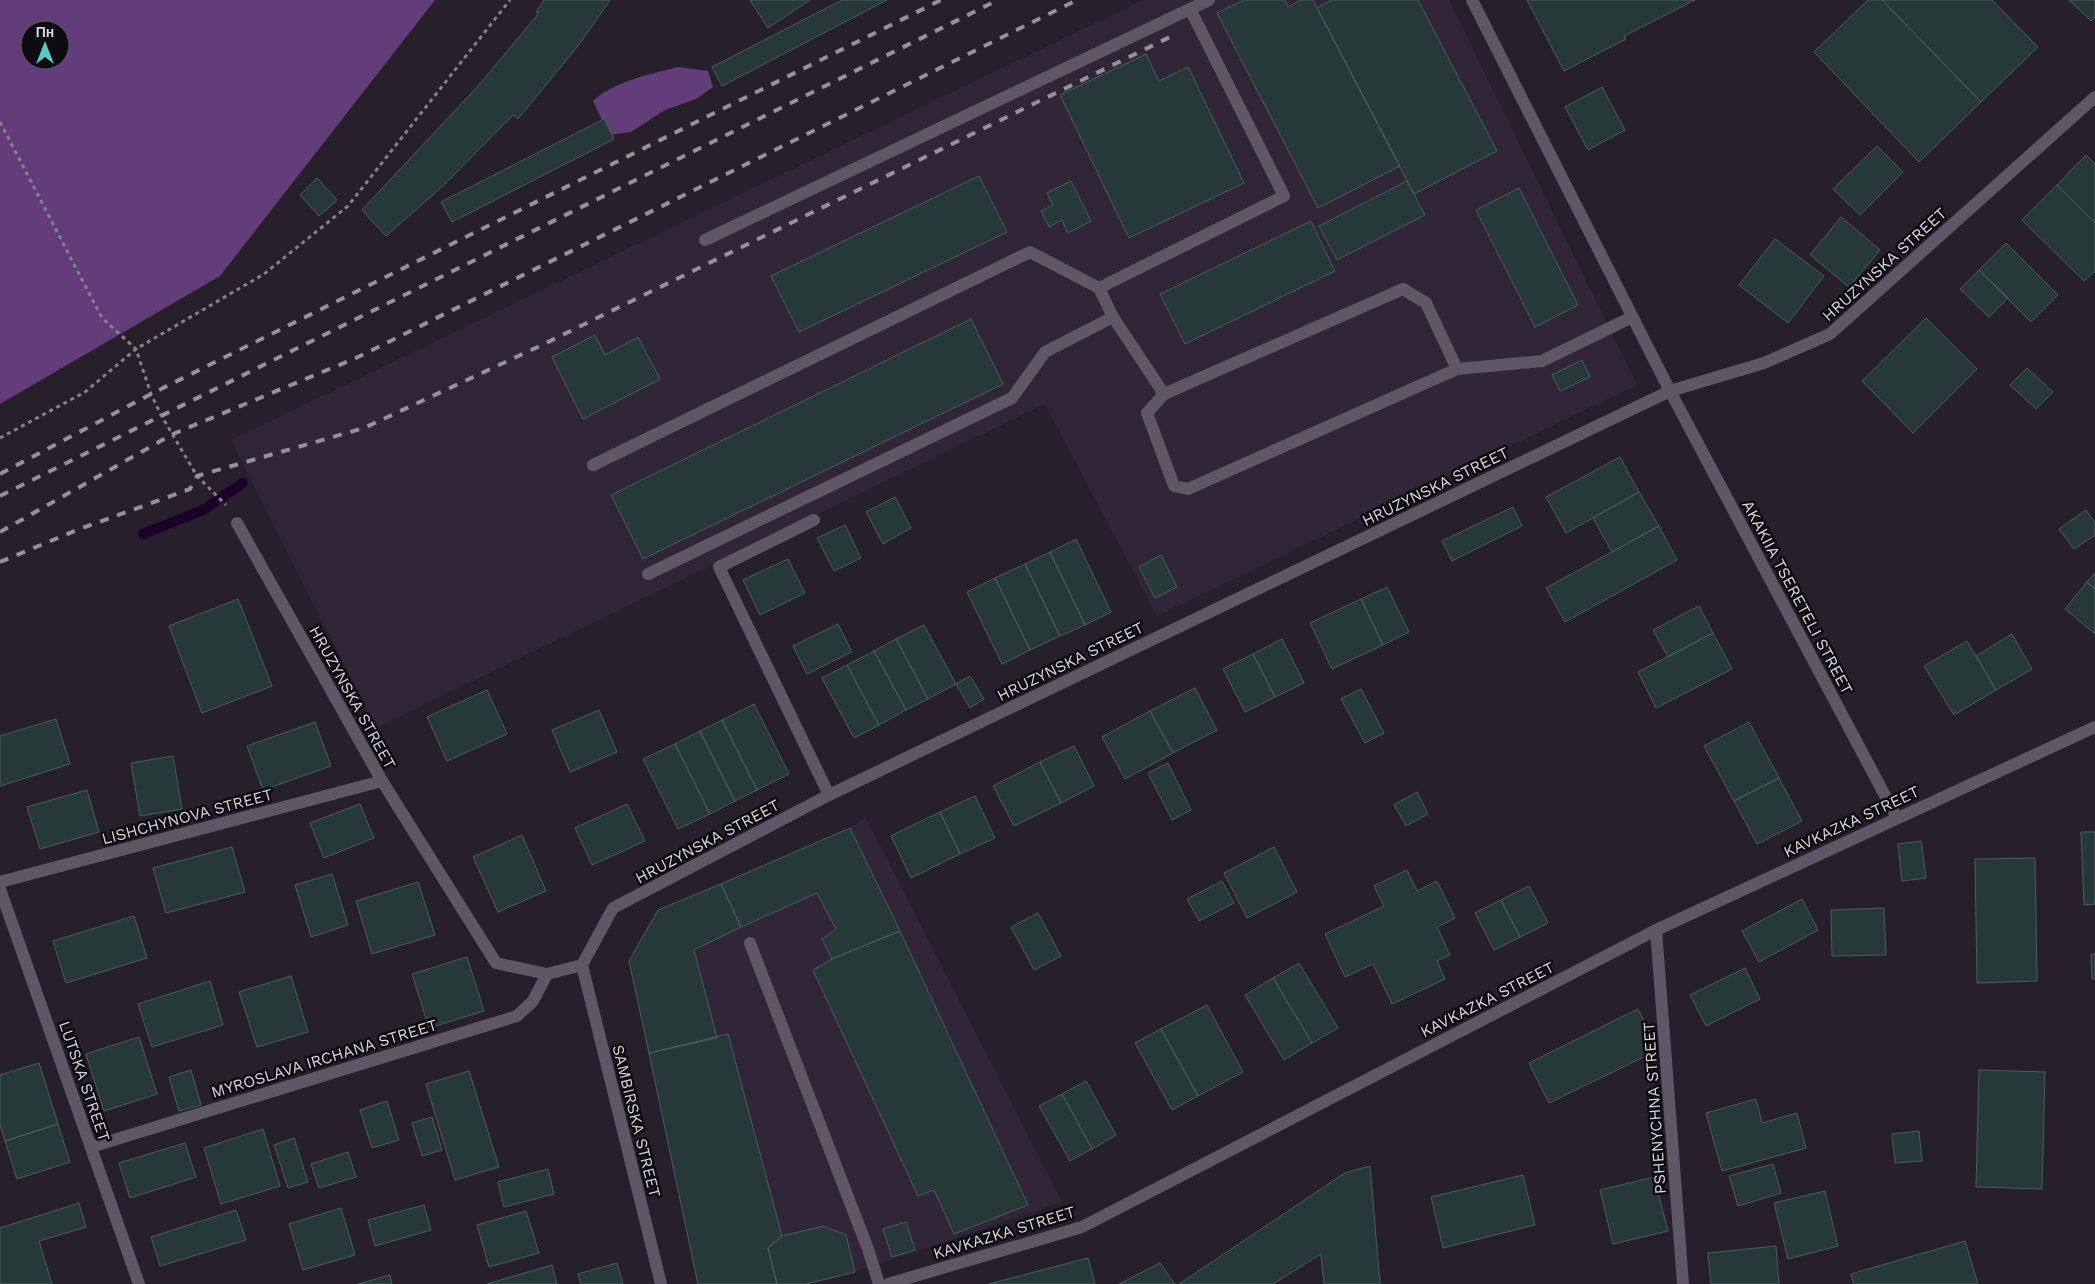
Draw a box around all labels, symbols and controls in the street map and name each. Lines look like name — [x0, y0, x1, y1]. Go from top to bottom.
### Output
north arrow — [20, 20, 70, 70]
text: Пн — [36, 24, 54, 40]
street label: HRUZYNSKA STREET — [1818, 203, 1951, 325]
street label: HRUZYNSKA STREET — [1359, 443, 1512, 530]
street label: AKAKIIA TSERETELI STREET — [1738, 497, 1857, 698]
street label: HRUZYNSKA STREET — [994, 618, 1147, 705]
street label: HRUZYNSKA STREET — [305, 622, 400, 772]
street label: KAVKAZKA STREET — [1780, 782, 1922, 861]
street label: LISHCHYNOVA STREET — [100, 784, 275, 848]
street label: HRUZYNSKA STREET — [632, 795, 783, 888]
street label: KAVKAZKA STREET — [1417, 957, 1558, 1041]
street label: MYROSLAVA IRCHANA STREET — [209, 1015, 440, 1102]
street label: LUTSKA STREET — [55, 1018, 114, 1144]
street label: PSHENYCHNA STREET — [1639, 1021, 1670, 1195]
street label: SAMBIRSKA STREET — [608, 1043, 665, 1200]
street label: KAVKAZKA STREET — [931, 1202, 1078, 1263]

